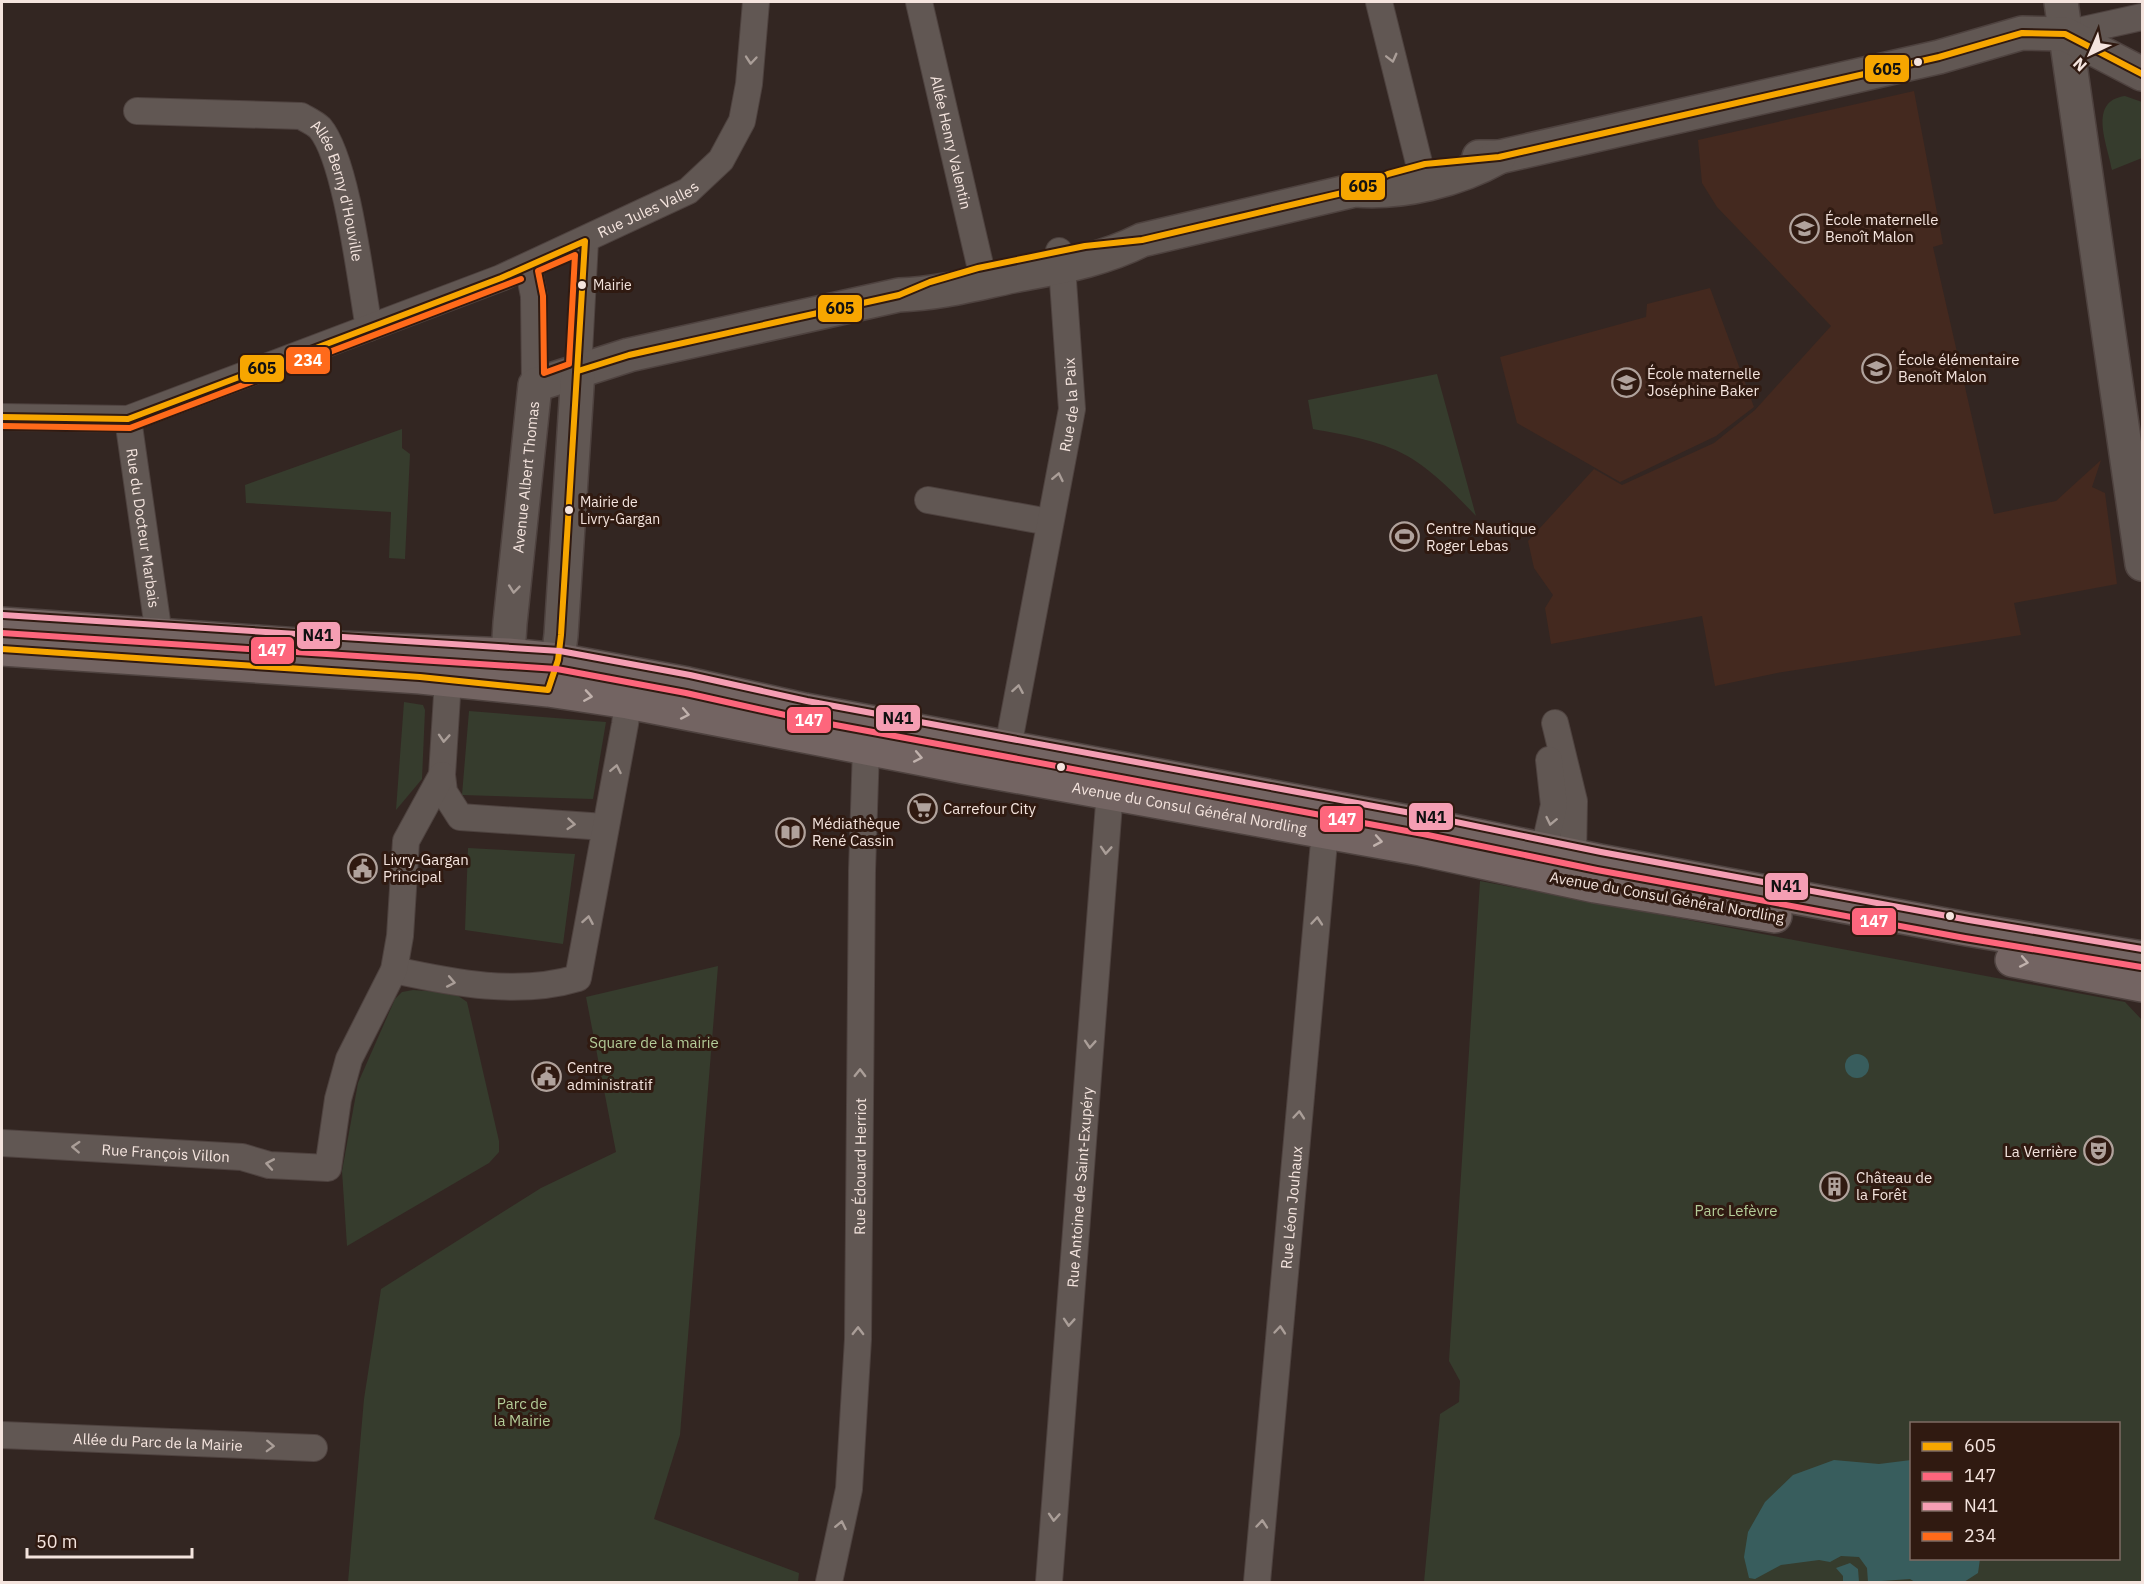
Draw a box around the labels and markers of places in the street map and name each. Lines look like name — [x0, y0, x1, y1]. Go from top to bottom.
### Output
unlabelled marker — [1912, 56, 1924, 68]
place label: École maternelle Benoît Malon — [1825, 210, 1938, 246]
school or university icon: École maternelle Benoît Malon — [1788, 212, 1820, 244]
place label: Mairie — [593, 276, 632, 294]
marker: Mairie — [576, 279, 588, 291]
place label: École élémentaire Benoît Malon — [1898, 350, 2019, 386]
school or university icon: École élémentaire Benoît Malon — [1861, 352, 1893, 384]
place label: École maternelle Joséphine Baker — [1647, 364, 1760, 400]
school or university icon: École maternelle Joséphine Baker — [1610, 366, 1642, 398]
place label: Mairie de Livry-Gargan — [580, 493, 660, 528]
marker: Mairie de Livry-Gargan — [563, 504, 575, 516]
place label: Centre Nautique Roger Lebas — [1426, 519, 1536, 555]
sports icon: Centre Nautique Roger Lebas — [1389, 521, 1421, 553]
unlabelled marker — [1055, 761, 1067, 773]
supermarket icon: Carrefour City — [906, 792, 938, 824]
place label: Carrefour City — [943, 799, 1037, 818]
place label: Médiathèque René Cassin — [812, 814, 900, 850]
library icon: Médiathèque René Cassin — [775, 816, 807, 848]
place label: Livry-Gargan Principal — [383, 850, 469, 886]
public building icon: Livry-Gargan Principal — [346, 852, 378, 884]
unlabelled marker — [1944, 910, 1956, 922]
place label: Centre administratif — [567, 1058, 653, 1094]
public building icon: Centre administratif — [530, 1060, 562, 1092]
theatre icon: La Verrière — [2082, 1135, 2114, 1167]
place label: La Verrière — [2004, 1142, 2077, 1161]
place label: Château de la Forêt — [1856, 1168, 1932, 1204]
building icon: Château de la Forêt — [1819, 1170, 1851, 1202]

